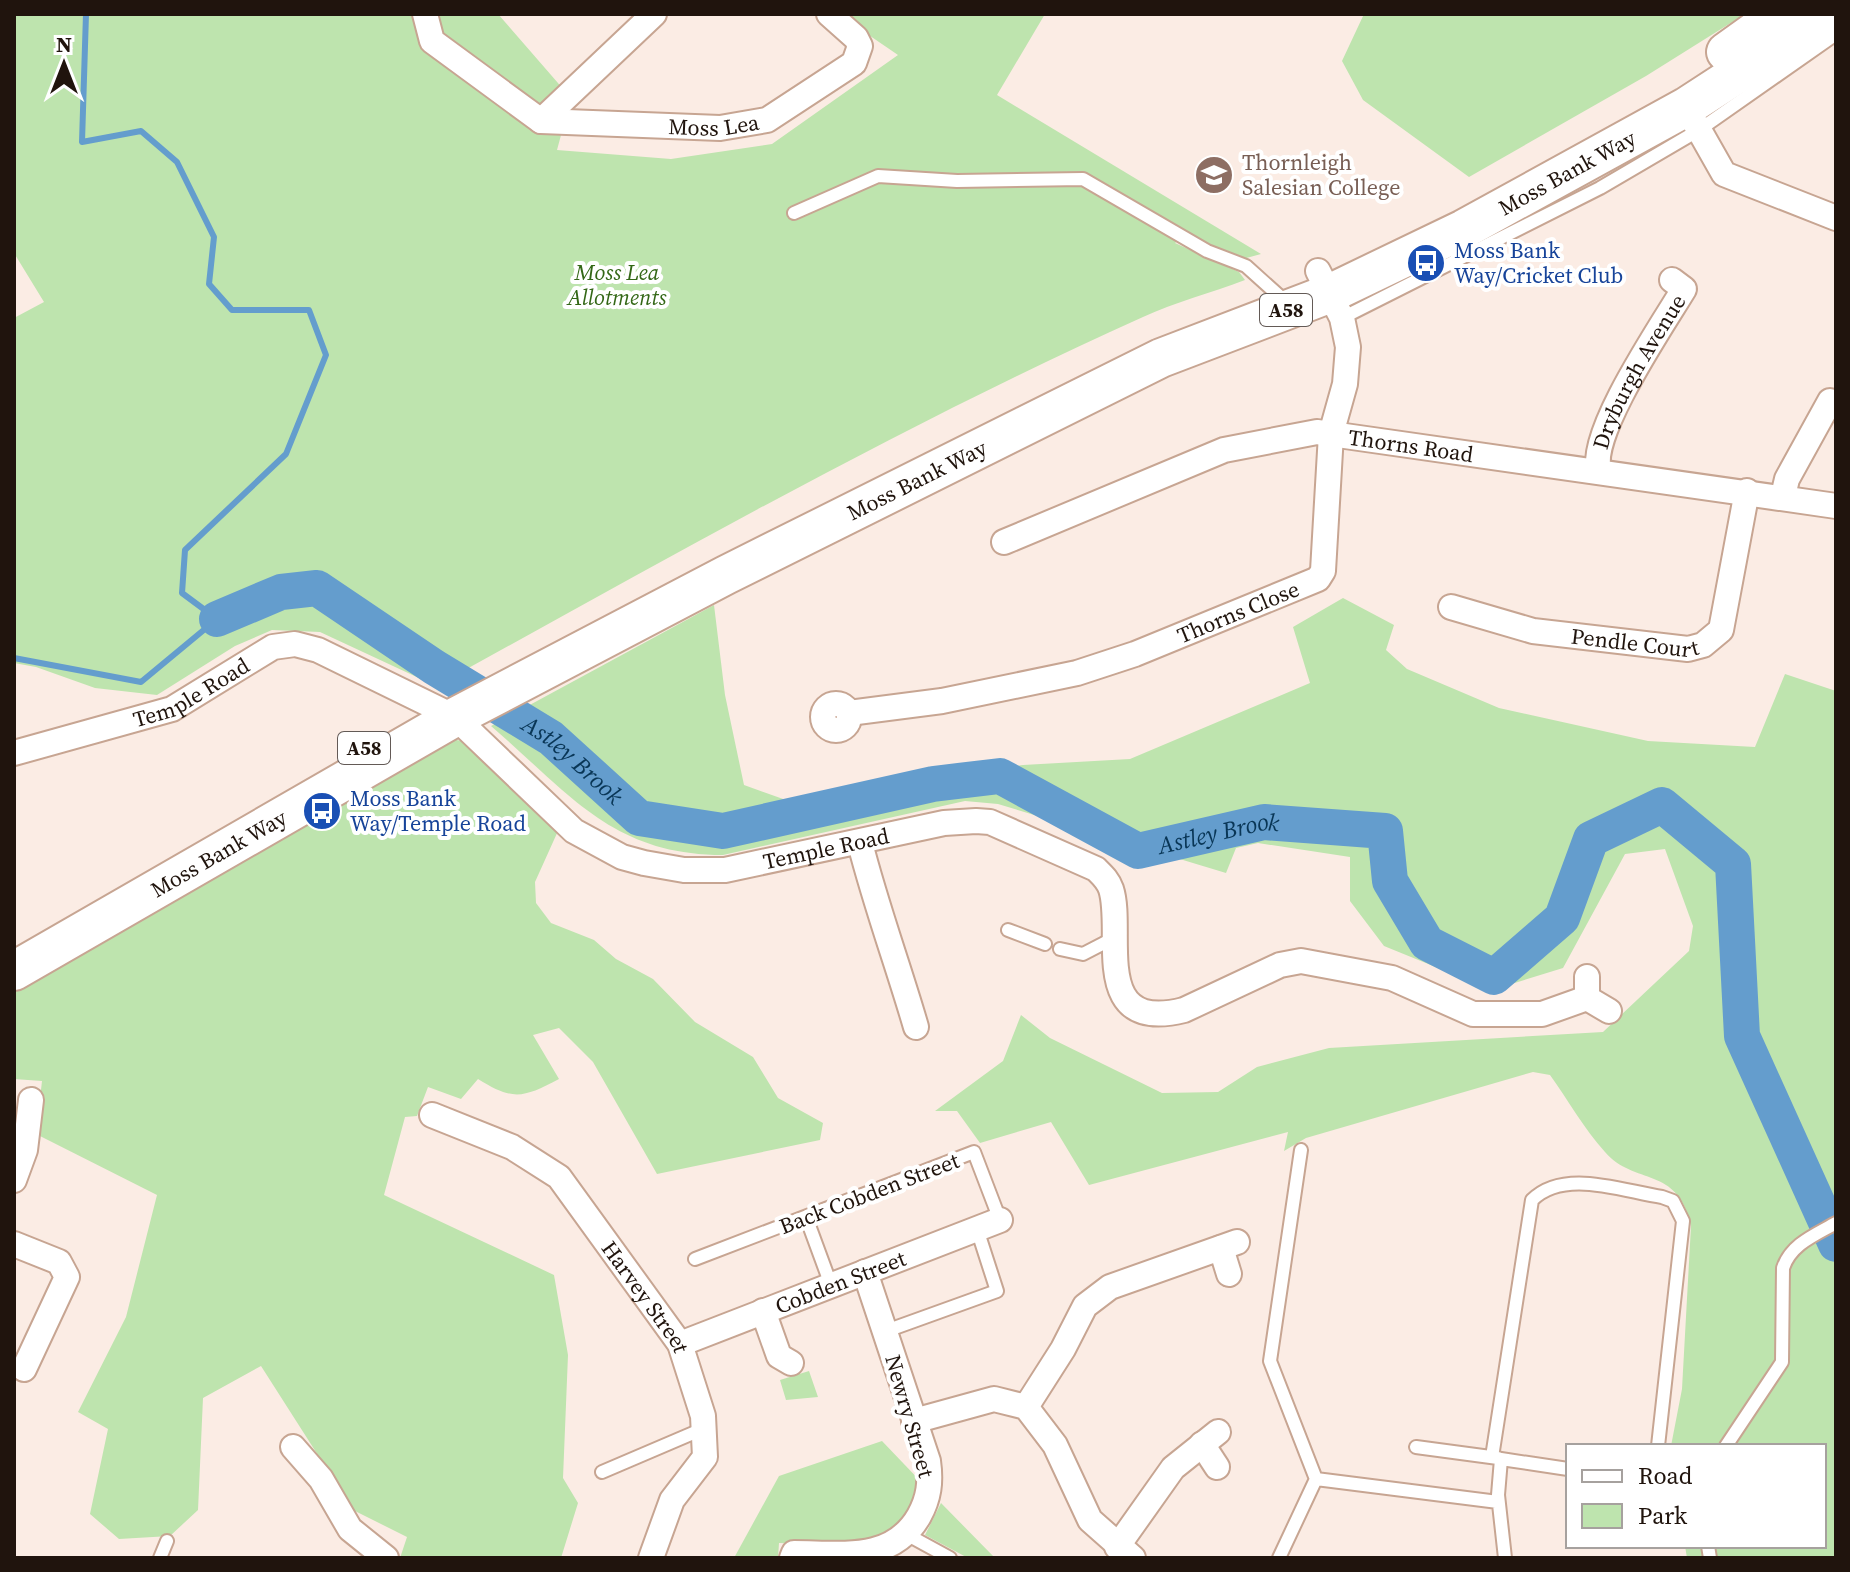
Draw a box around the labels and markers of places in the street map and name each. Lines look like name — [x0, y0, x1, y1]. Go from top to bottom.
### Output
place label: Thornleigh Salesian College — [1242, 147, 1400, 202]
school or university icon: Thornleigh Salesian College — [1193, 154, 1235, 196]
place label: Moss Bank Way/Cricket Club — [1454, 235, 1623, 290]
bus stop icon: Moss Bank Way/Cricket Club — [1405, 242, 1447, 284]
place label: Moss Bank Way/Temple Road — [350, 783, 527, 838]
bus stop icon: Moss Bank Way/Temple Road — [301, 790, 343, 832]

